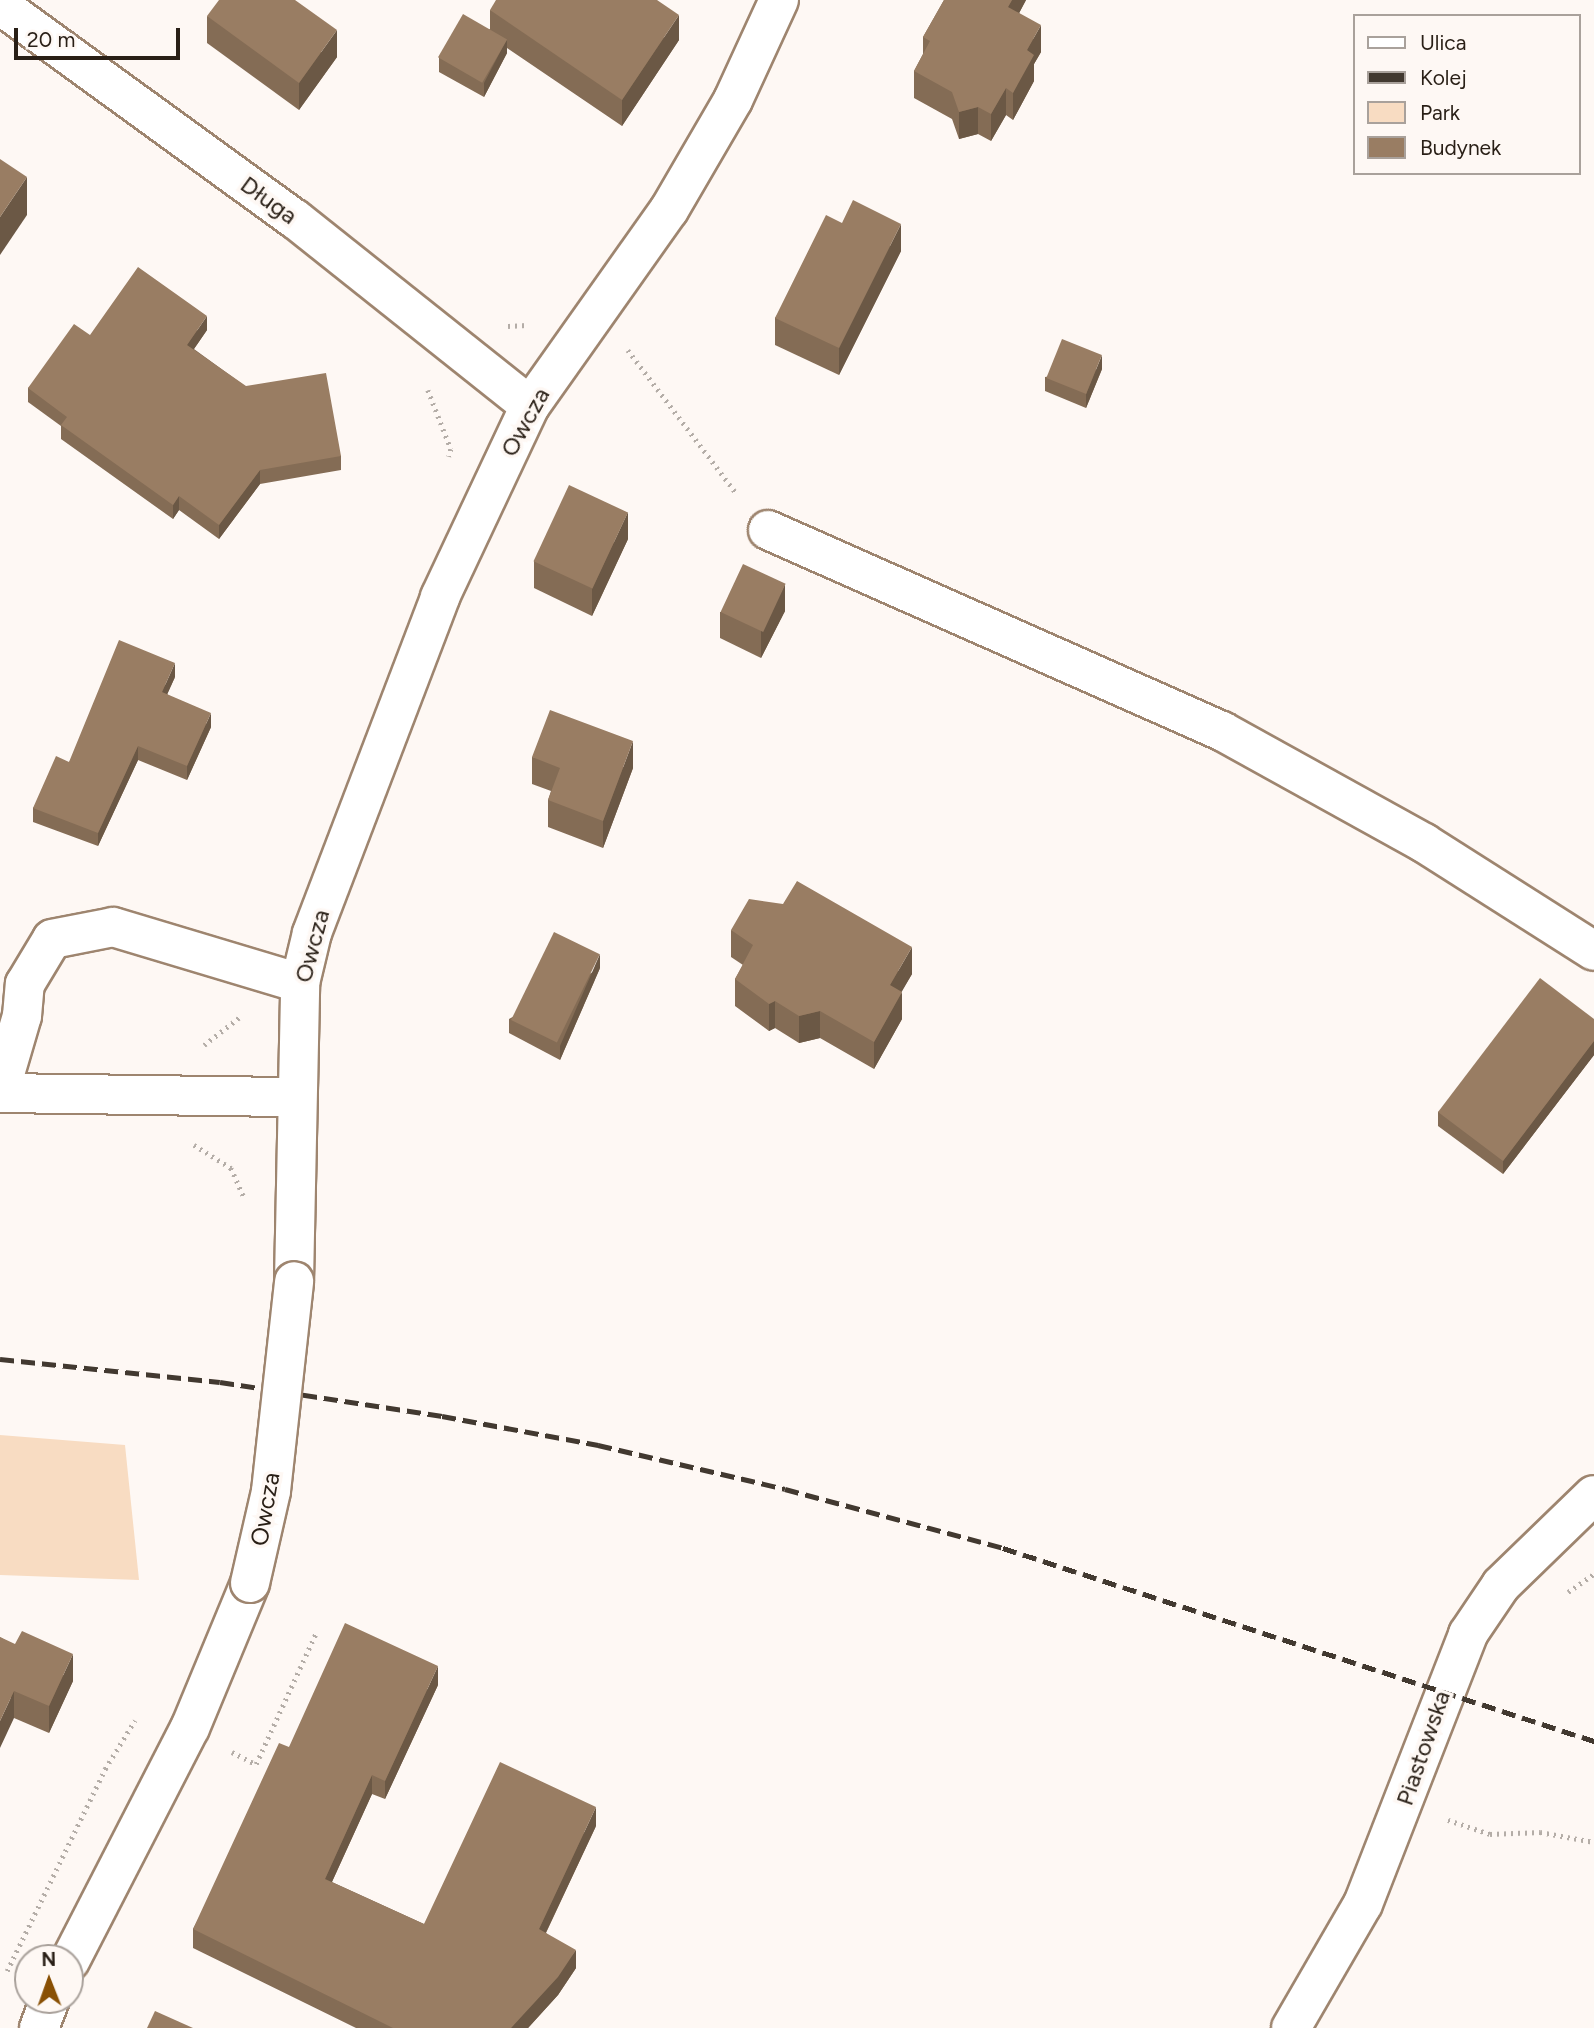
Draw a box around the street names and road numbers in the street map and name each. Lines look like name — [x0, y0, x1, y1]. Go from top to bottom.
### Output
street label: Długa — [235, 170, 303, 230]
street label: Owcza — [494, 383, 556, 461]
street label: Owcza — [288, 906, 336, 986]
street label: Owcza — [244, 1470, 286, 1548]
street label: Piastowska — [1390, 1687, 1456, 1809]

